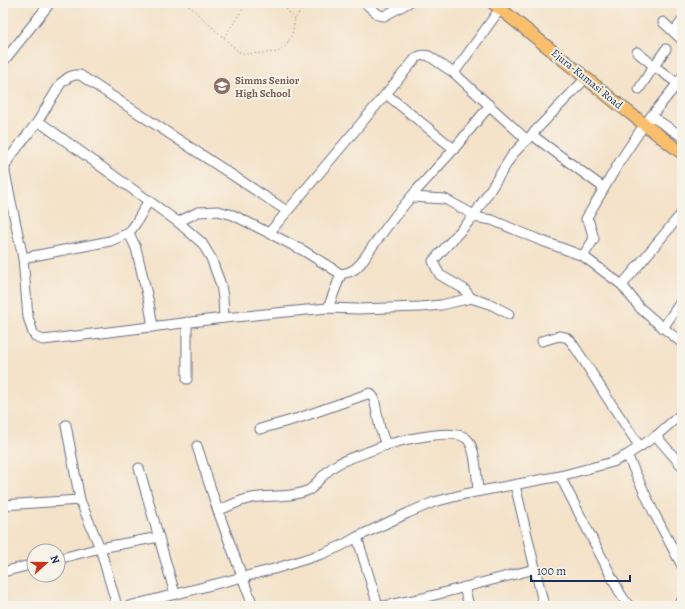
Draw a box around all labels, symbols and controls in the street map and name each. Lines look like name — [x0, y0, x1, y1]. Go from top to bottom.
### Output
street label: Ejura-Kumasi Road — [548, 46, 626, 113]
place label: Simms Senior High School — [235, 73, 300, 101]
school or university icon: Simms Senior High School — [212, 76, 232, 96]
north arrow — [26, 543, 66, 583]
text: N — [46, 553, 63, 566]
scale bar — [531, 557, 630, 583]
text: 100 m — [537, 563, 566, 579]

